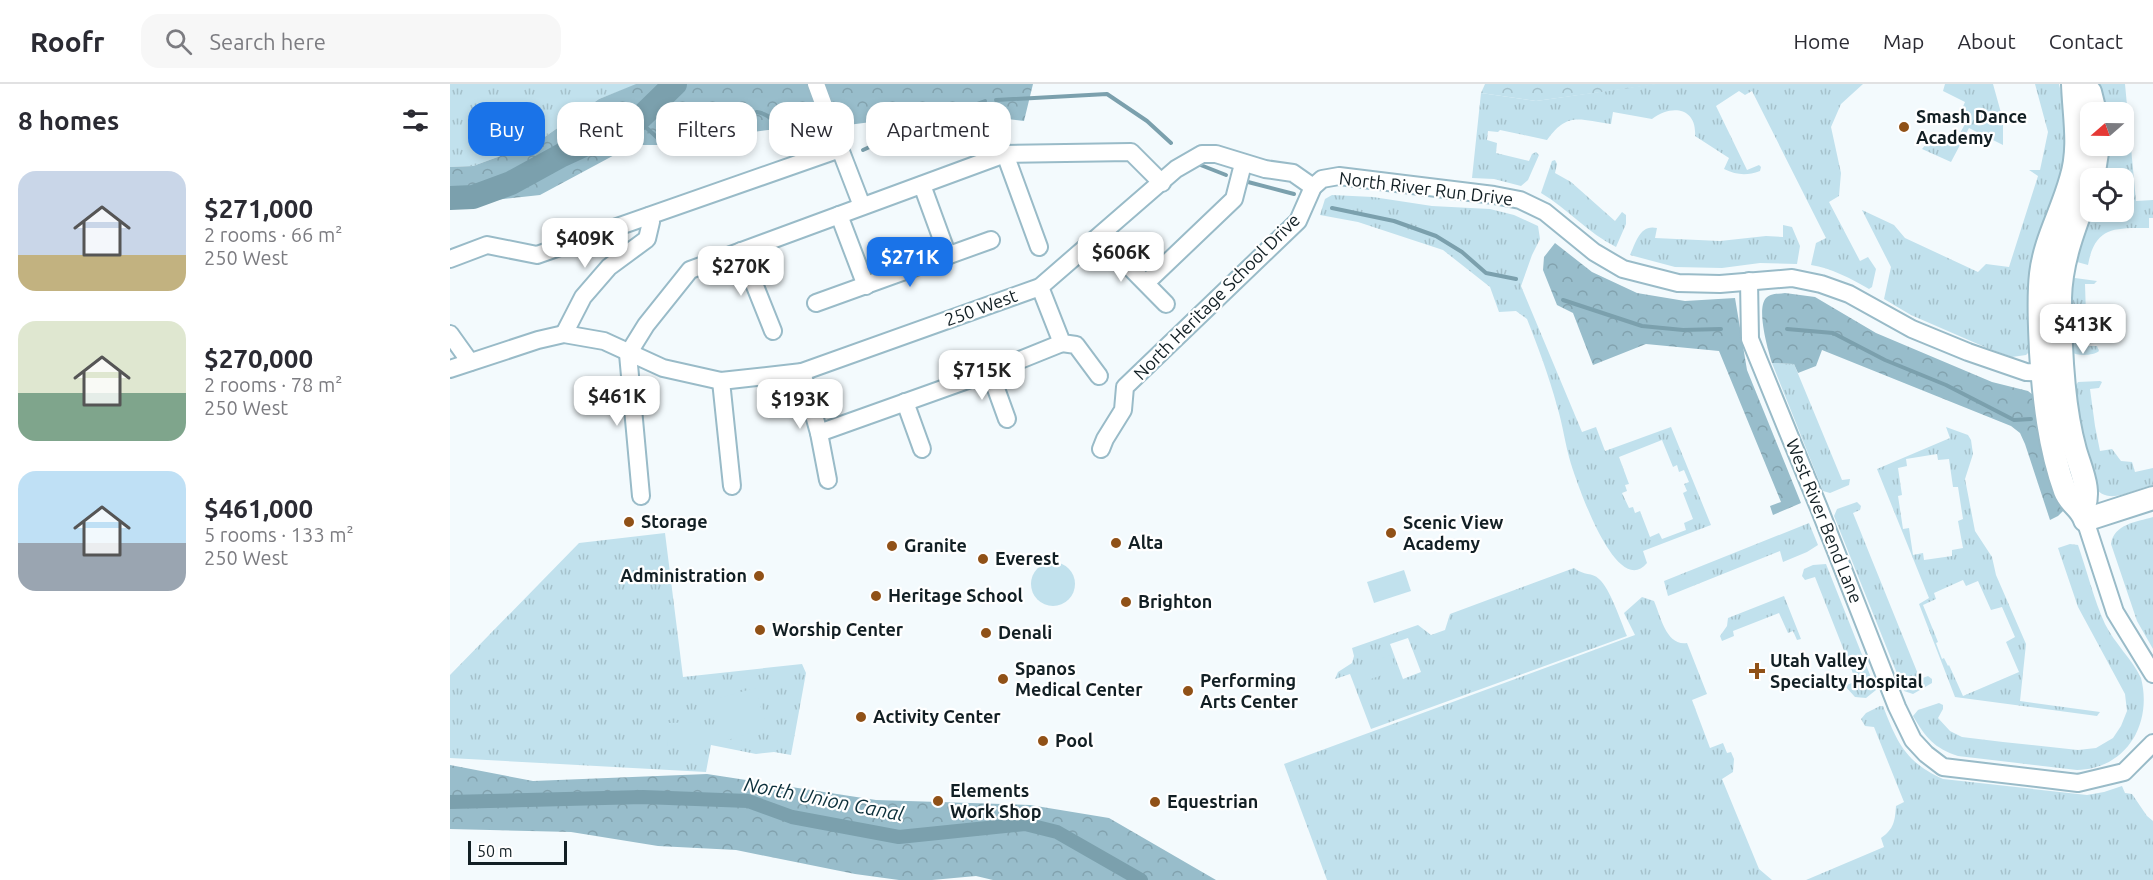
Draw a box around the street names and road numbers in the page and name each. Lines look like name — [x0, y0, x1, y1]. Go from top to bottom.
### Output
street label: North River Run Drive — [1338, 167, 1514, 209]
street label: North Heritage School Drive — [1129, 209, 1303, 383]
street label: 250 West — [942, 285, 1020, 329]
street label: West River Bend Lane — [1783, 436, 1867, 606]

